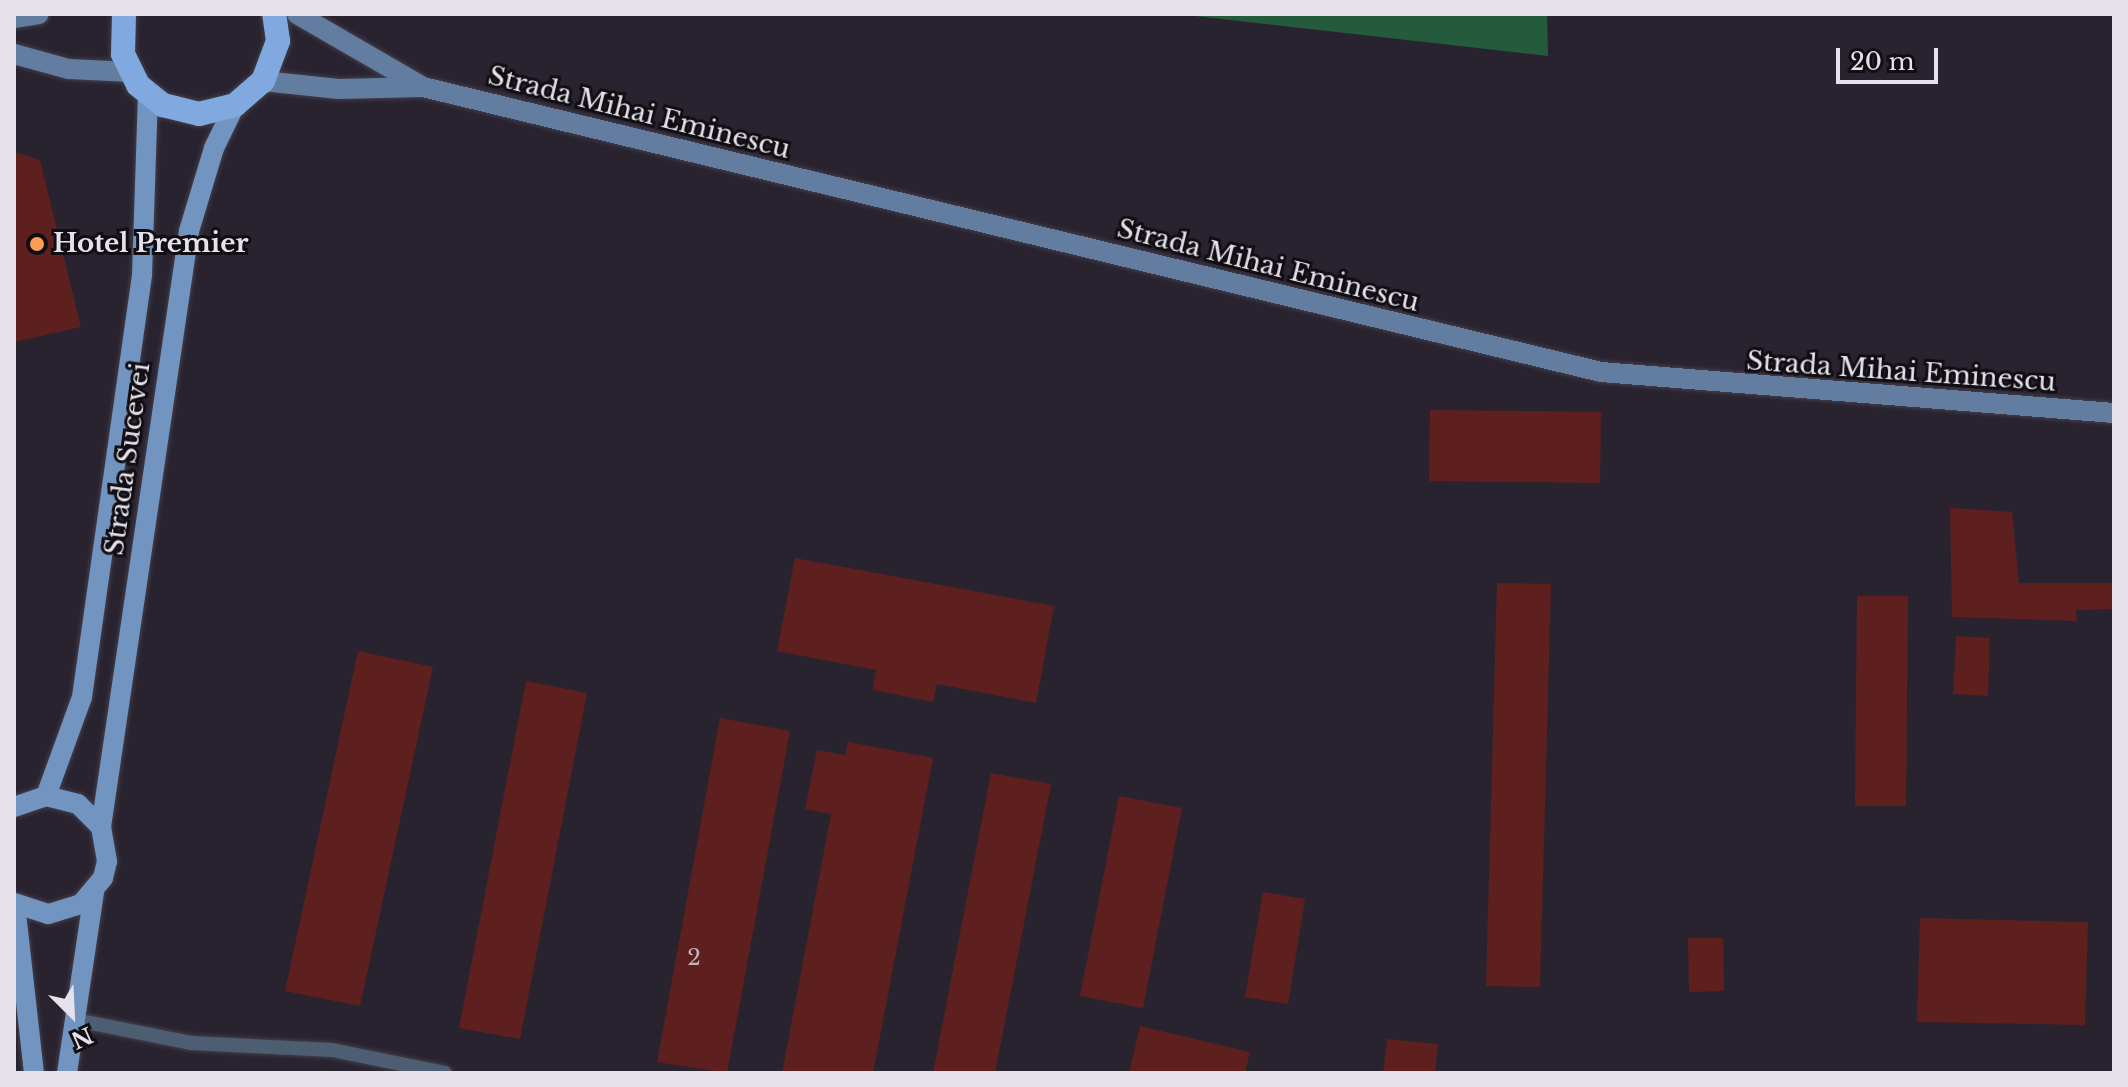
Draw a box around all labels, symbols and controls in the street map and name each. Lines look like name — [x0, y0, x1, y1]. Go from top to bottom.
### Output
scale bar — [1840, 32, 1942, 82]
text: 20 m — [1850, 47, 1915, 76]
street label: Strada Mihai Eminescu — [485, 60, 793, 166]
street label: Strada Mihai Eminescu — [1114, 213, 1422, 319]
place label: Hotel Premier — [53, 228, 248, 260]
marker: Hotel Premier — [28, 235, 46, 253]
street label: Strada Mihai Eminescu — [1745, 346, 2057, 398]
street label: Strada Sucevei — [99, 361, 157, 557]
house number: 2 — [687, 945, 701, 971]
north arrow — [32, 975, 112, 1055]
text: N — [67, 1021, 97, 1054]

